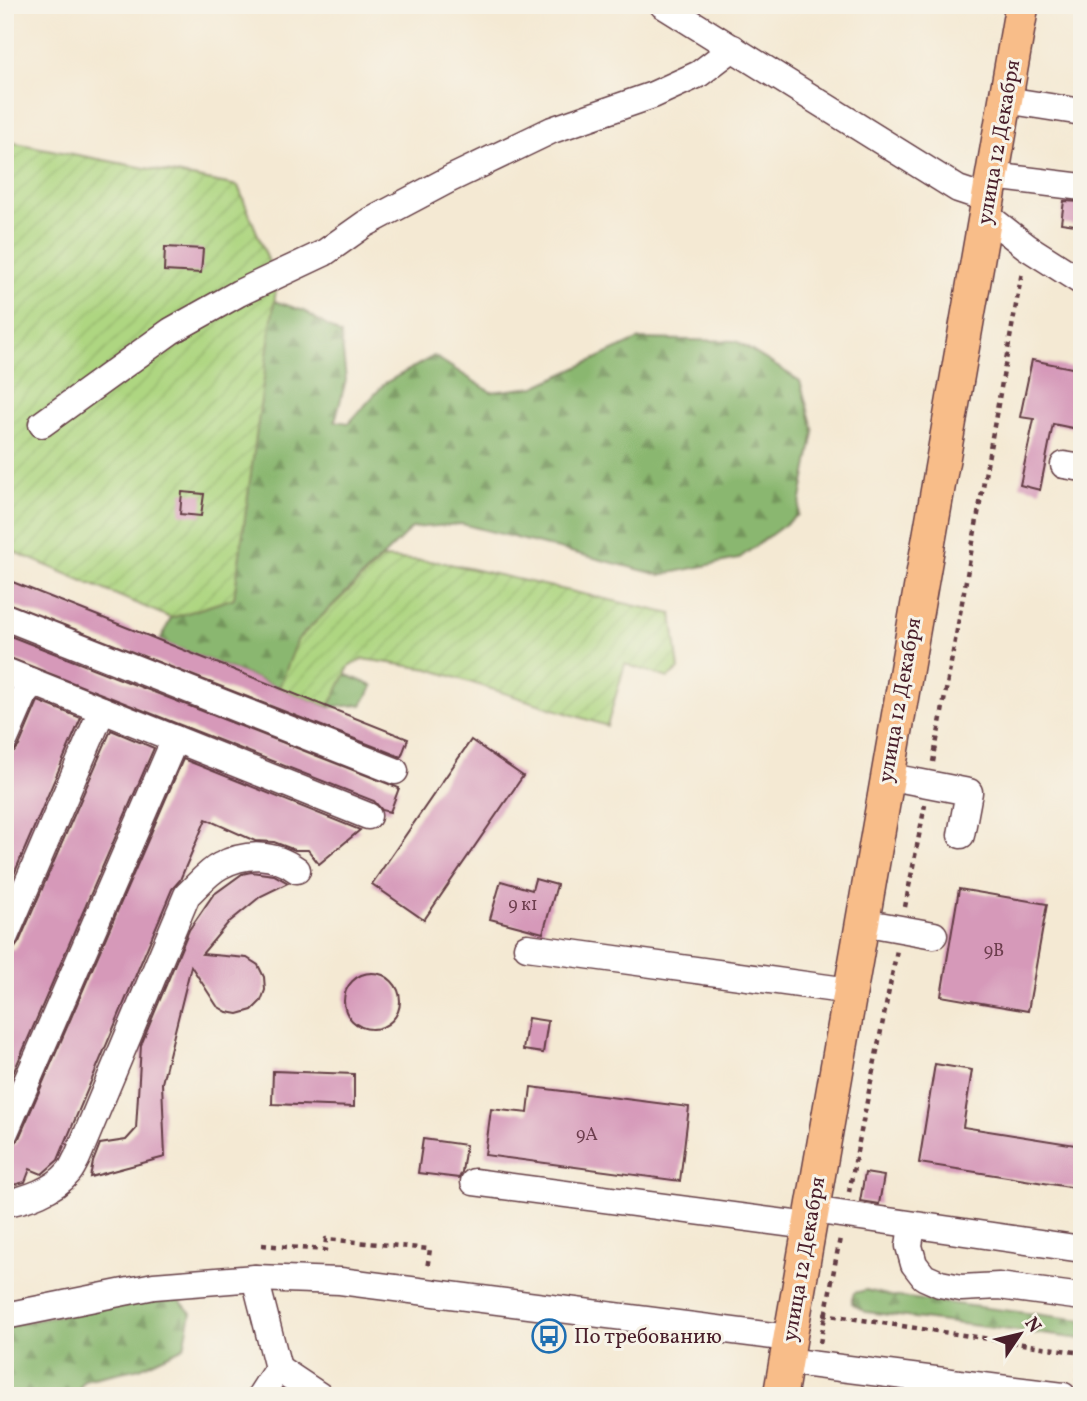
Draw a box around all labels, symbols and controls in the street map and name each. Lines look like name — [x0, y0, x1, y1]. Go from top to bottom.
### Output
street label: улица 12 Декабря — [971, 57, 1028, 227]
street label: улица 12 Декабря — [872, 615, 929, 785]
house number: 9 к1 — [508, 893, 538, 918]
house number: 9В — [984, 939, 1004, 964]
house number: 9А — [576, 1123, 598, 1148]
street label: улица 12 Декабря — [776, 1174, 833, 1344]
north arrow — [986, 1300, 1056, 1370]
text: N — [1018, 1312, 1047, 1339]
bus stop icon: По требованию — [530, 1317, 568, 1355]
place label: По требованию — [574, 1323, 722, 1352]

